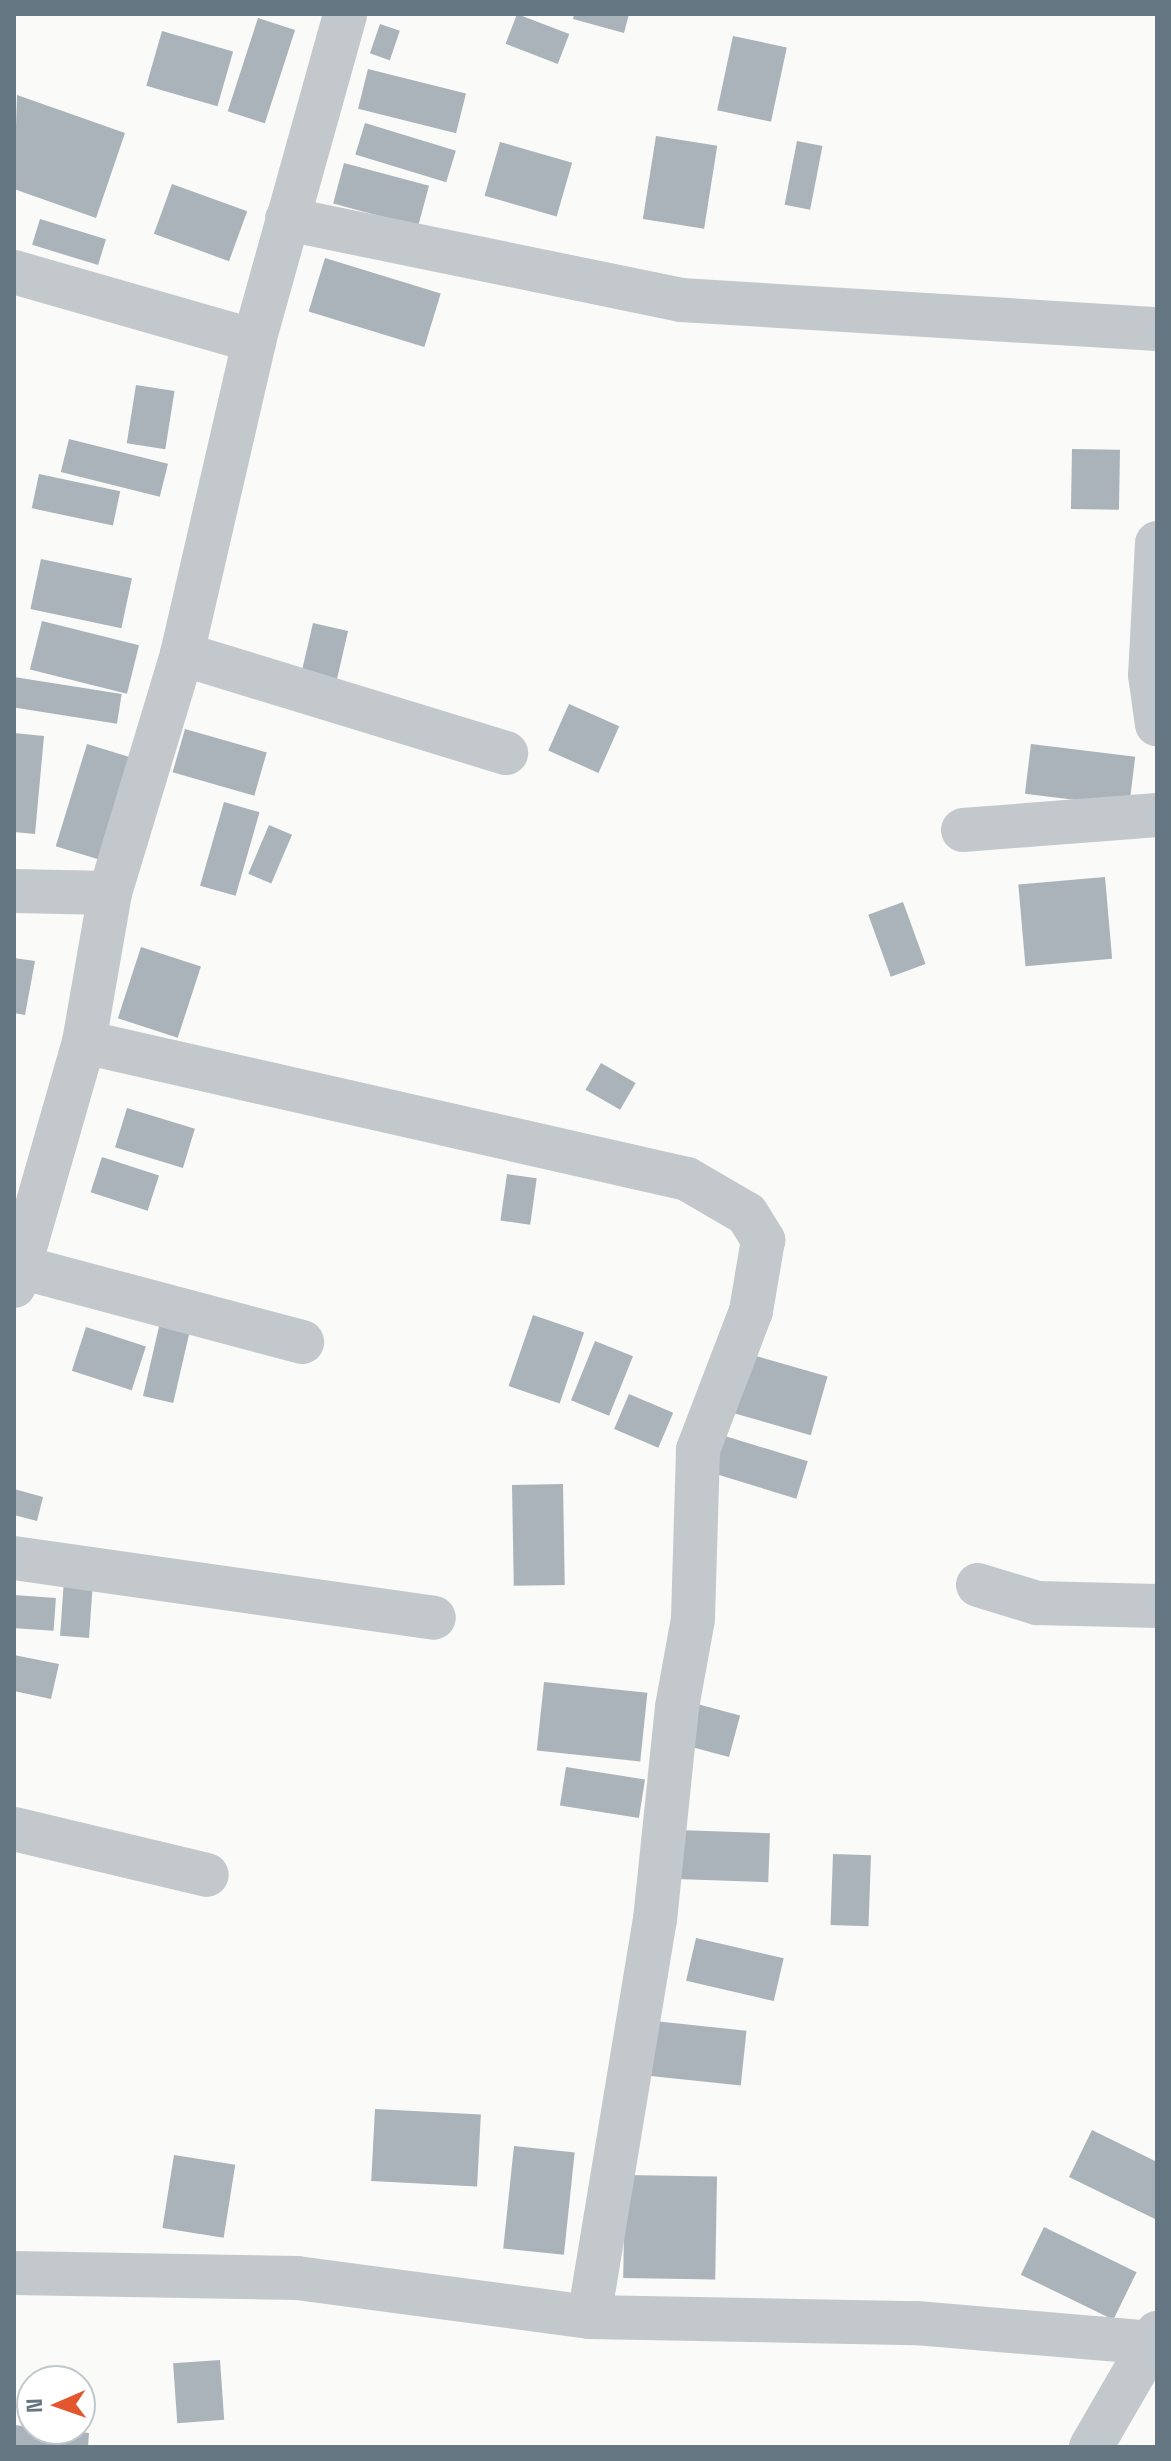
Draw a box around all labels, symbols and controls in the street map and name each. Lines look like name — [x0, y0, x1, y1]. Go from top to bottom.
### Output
north arrow — [16, 2365, 96, 2445]
text: N — [20, 2398, 48, 2414]

